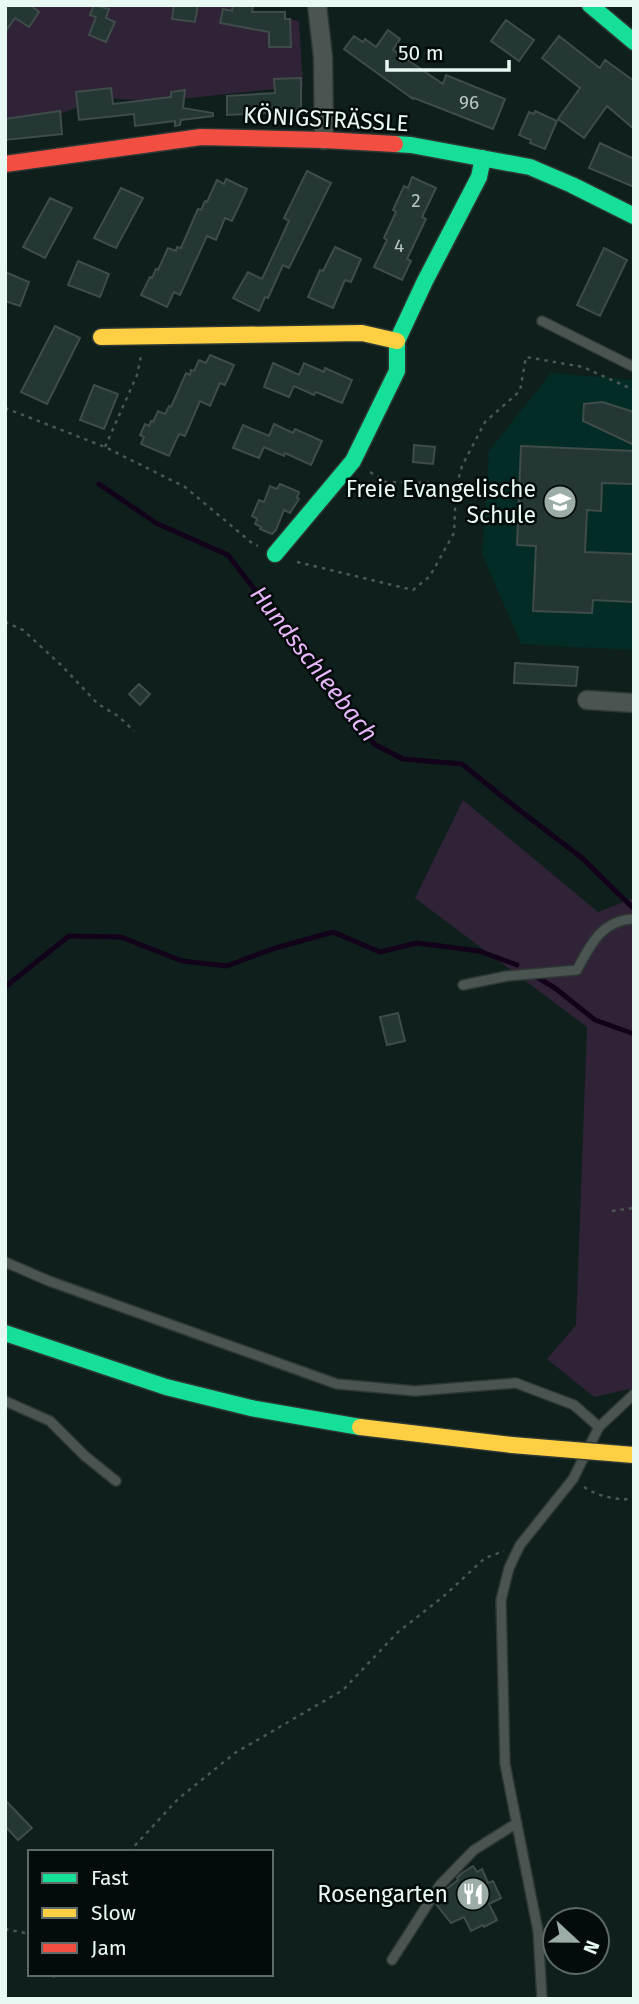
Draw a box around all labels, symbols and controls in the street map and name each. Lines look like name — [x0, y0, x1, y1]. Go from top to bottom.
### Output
scale bar — [387, 28, 510, 72]
text: 50 m — [398, 40, 444, 66]
house number: 96 — [459, 91, 479, 114]
street label: KÖNIGSTRÄSSLE — [243, 101, 409, 137]
house number: 2 — [411, 189, 421, 212]
house number: 4 — [394, 234, 404, 257]
place label: Freie Evangelische Schule — [346, 475, 536, 529]
school or university icon: Freie Evangelische Schule — [541, 483, 579, 521]
water label: Hundsschleebach — [245, 581, 383, 747]
legend — [28, 1850, 273, 1976]
text: Fast — [91, 1865, 129, 1891]
restaurant icon: Rosengarten — [454, 1875, 492, 1913]
place label: Rosengarten — [317, 1880, 448, 1908]
text: Slow — [91, 1900, 136, 1926]
north arrow — [541, 1906, 611, 1976]
text: Jam — [91, 1935, 127, 1961]
text: N — [578, 1937, 604, 1957]

